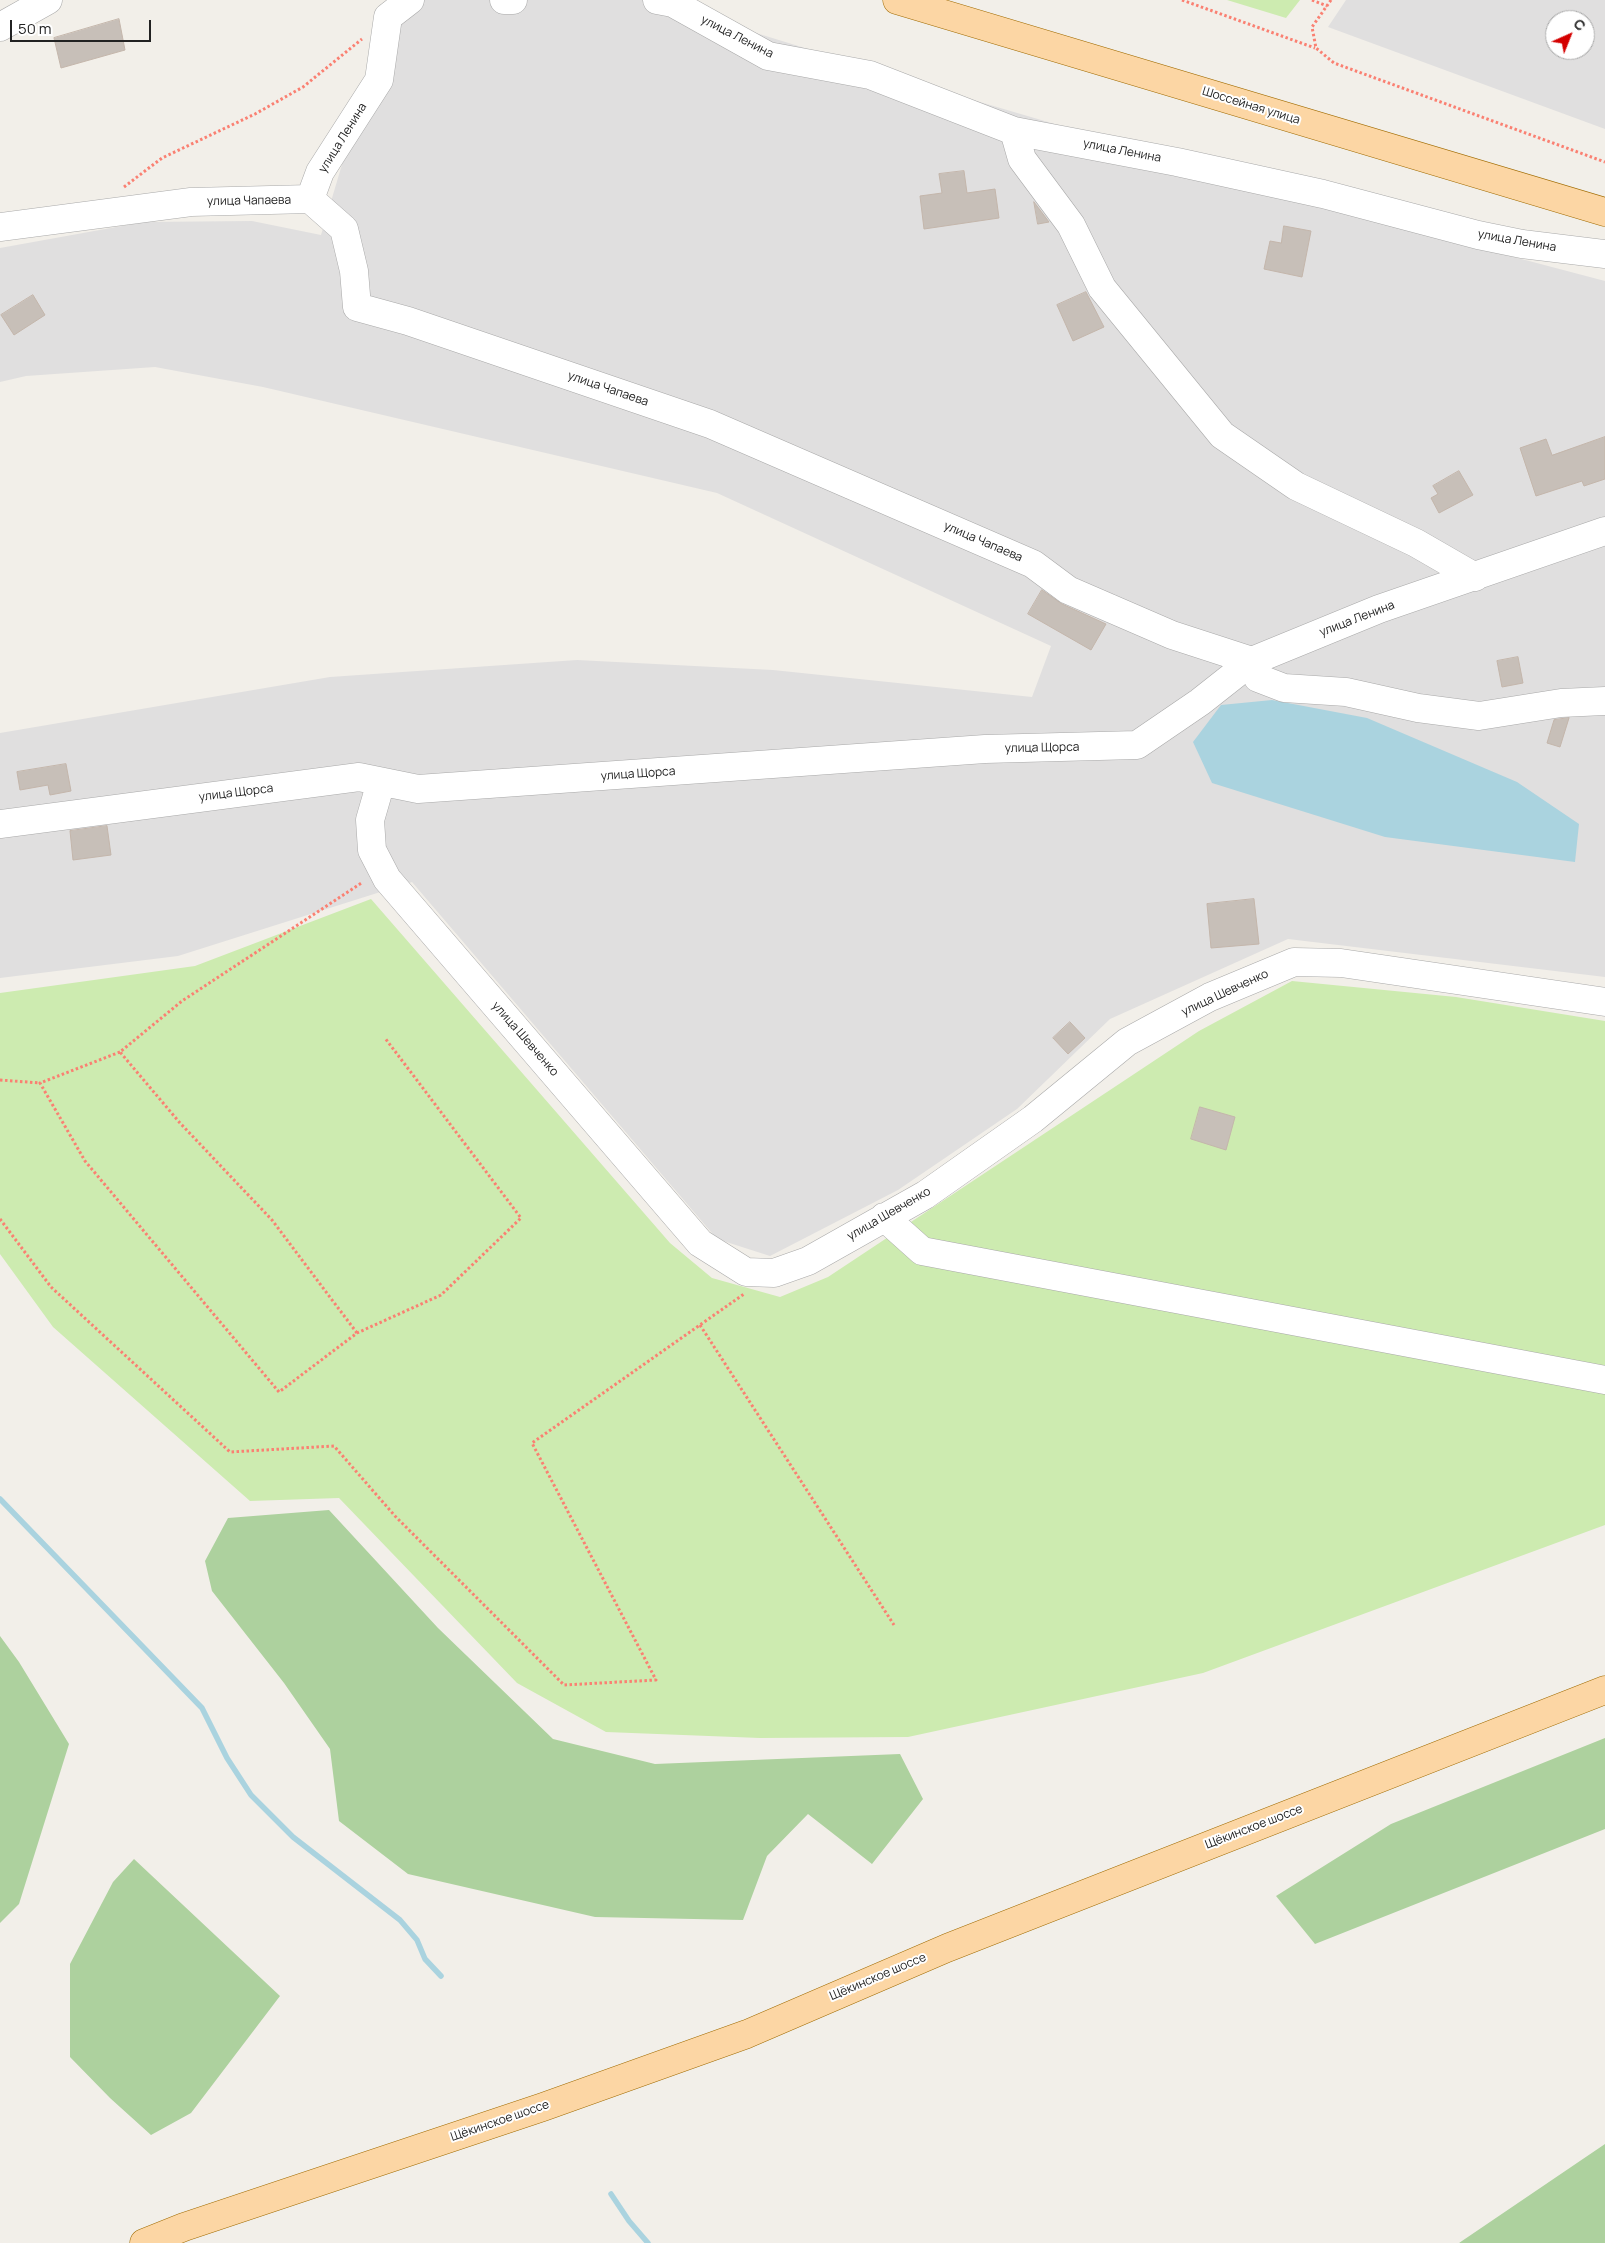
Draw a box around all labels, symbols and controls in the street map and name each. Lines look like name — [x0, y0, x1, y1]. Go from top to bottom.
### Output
scale bar — [12, 10, 154, 42]
north arrow — [1545, 10, 1595, 60]
street label: улица Ленина — [698, 13, 776, 61]
text: С — [1570, 14, 1590, 35]
text: 50 m — [18, 18, 52, 39]
street label: Шоссейная улица — [1200, 84, 1302, 128]
street label: улица Ленина — [316, 101, 370, 175]
street label: улица Ленина — [1082, 136, 1162, 166]
street label: улица Чапаева — [207, 193, 291, 209]
street label: улица Ленина — [1477, 227, 1557, 255]
street label: улица Чапаева — [566, 368, 650, 410]
street label: улица Чапаева — [941, 519, 1025, 565]
street label: улица Ленина — [1317, 598, 1397, 640]
street label: улица Щорса — [1004, 740, 1080, 756]
street label: улица Щорса — [600, 764, 676, 784]
street label: улица Щорса — [198, 781, 274, 805]
street label: улица Шевченко — [1179, 967, 1271, 1019]
street label: улица Шевченко — [489, 999, 561, 1079]
street label: улица Шевченко — [845, 1184, 933, 1244]
street label: Щёкинское шоссе — [1203, 1802, 1305, 1852]
street label: Щёкинское шоссе — [828, 1950, 928, 2004]
street label: Щёкинское шоссе — [449, 2097, 551, 2145]

